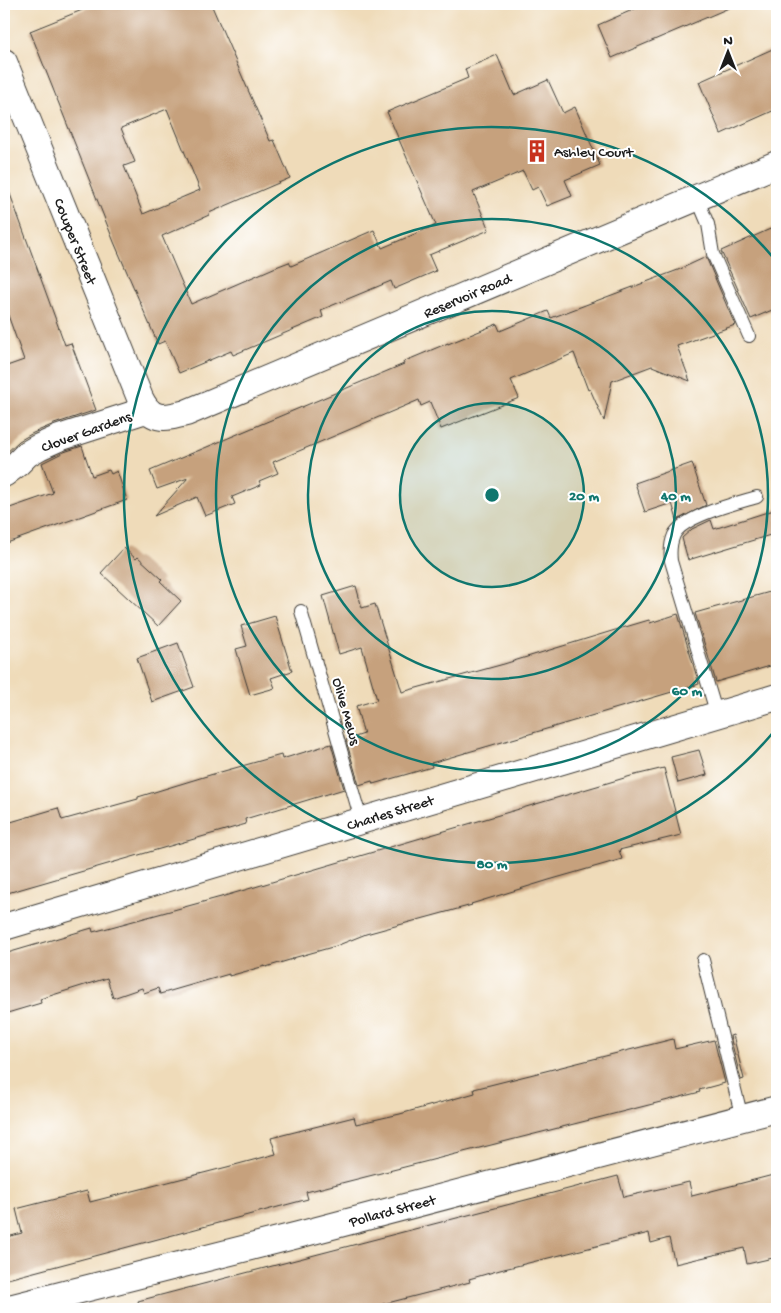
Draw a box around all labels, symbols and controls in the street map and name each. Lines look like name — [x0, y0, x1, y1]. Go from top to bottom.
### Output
north arrow — [704, 28, 754, 78]
text: N — [723, 33, 733, 50]
building icon: Ashley Court — [524, 138, 550, 164]
place label: Ashley Court — [554, 144, 635, 162]
street label: Cowper Street — [49, 196, 100, 289]
street label: Reservoir Road — [421, 270, 515, 323]
street label: Clover Gardens — [39, 408, 135, 458]
centre of rings — [483, 486, 501, 504]
text: 20 m — [569, 488, 599, 506]
text: 40 m — [660, 488, 691, 506]
street label: Olive Mews — [327, 676, 363, 748]
text: 60 m — [672, 683, 703, 701]
street label: Charles Street — [345, 792, 438, 836]
text: 80 m — [477, 856, 508, 874]
street label: Pollard Street — [346, 1191, 439, 1232]

